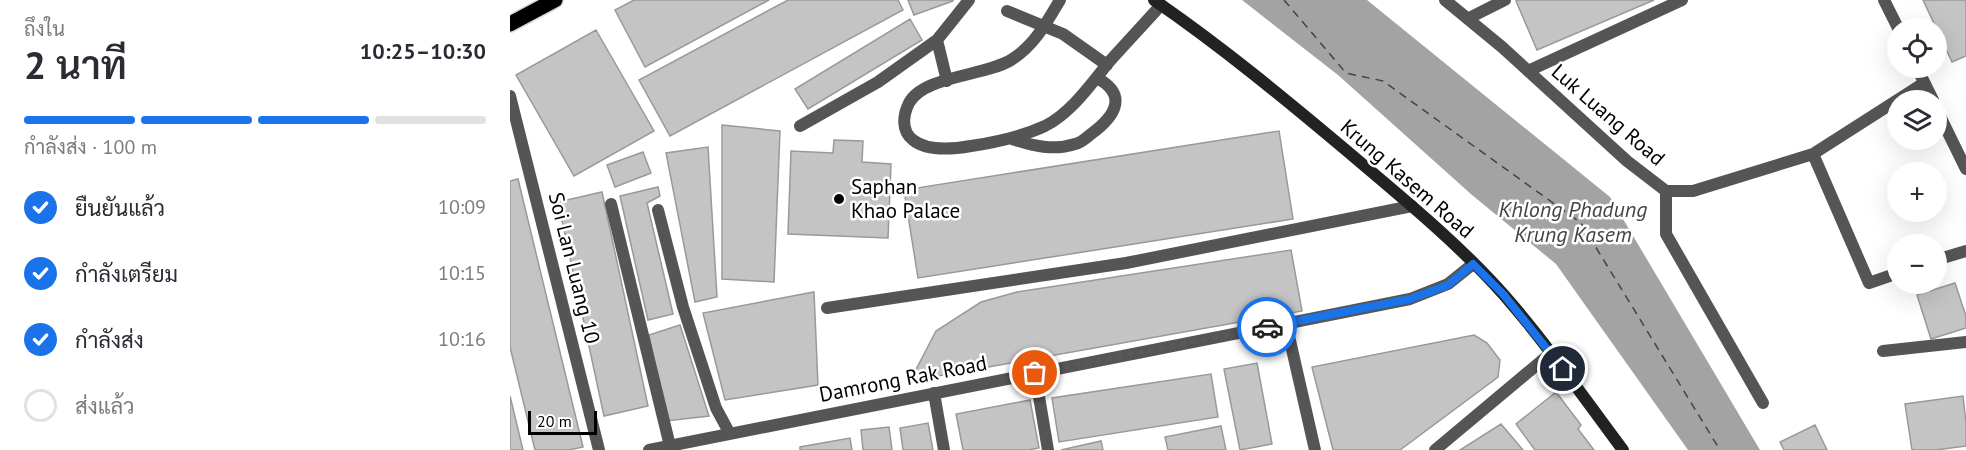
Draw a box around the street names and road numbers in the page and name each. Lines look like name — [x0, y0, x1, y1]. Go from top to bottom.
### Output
street label: Luk Luang Road — [1546, 58, 1671, 171]
street label: Krung Kasem Road — [1335, 113, 1480, 244]
street label: Soi Lan Luang 10 — [543, 189, 606, 346]
street label: Damrong Rak Road — [817, 349, 989, 408]

